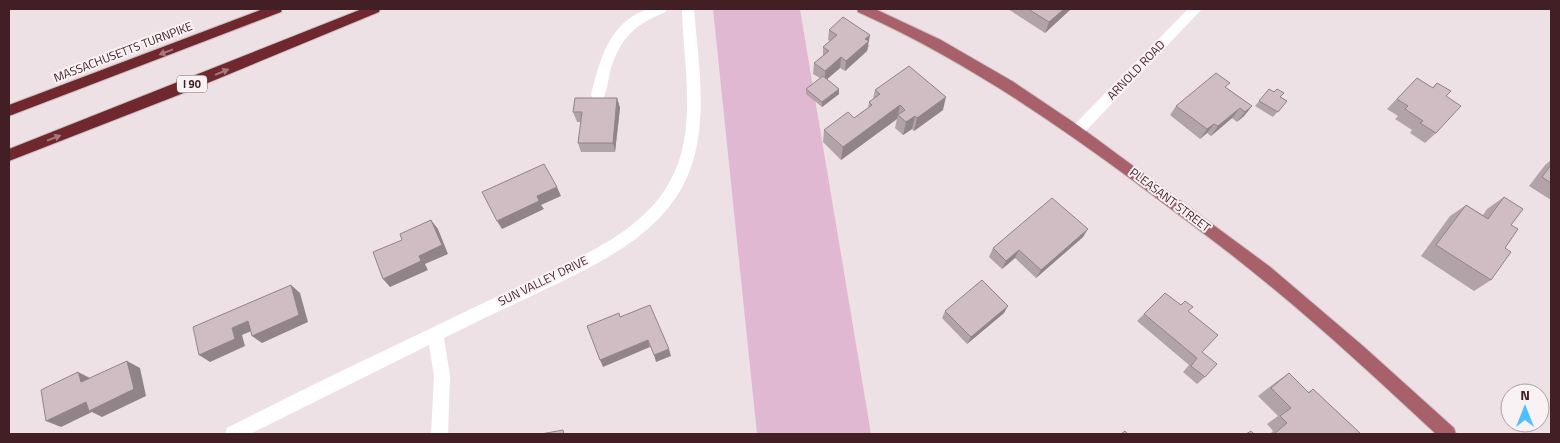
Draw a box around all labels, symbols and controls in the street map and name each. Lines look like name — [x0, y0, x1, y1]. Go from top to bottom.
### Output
street label: MASSACHUSETTS TURNPIKE — [51, 16, 195, 87]
street label: ARNOLD ROAD — [1102, 35, 1169, 104]
one-way arrow — [158, 48, 173, 56]
one-way arrow — [215, 68, 230, 76]
road number: I 90 — [177, 76, 207, 92]
one-way arrow — [47, 133, 62, 141]
street label: PLEASANT STREET — [1126, 163, 1215, 237]
street label: SUN VALLEY DRIVE — [495, 250, 591, 311]
north arrow — [1500, 383, 1550, 433]
text: N — [1520, 384, 1530, 405]

